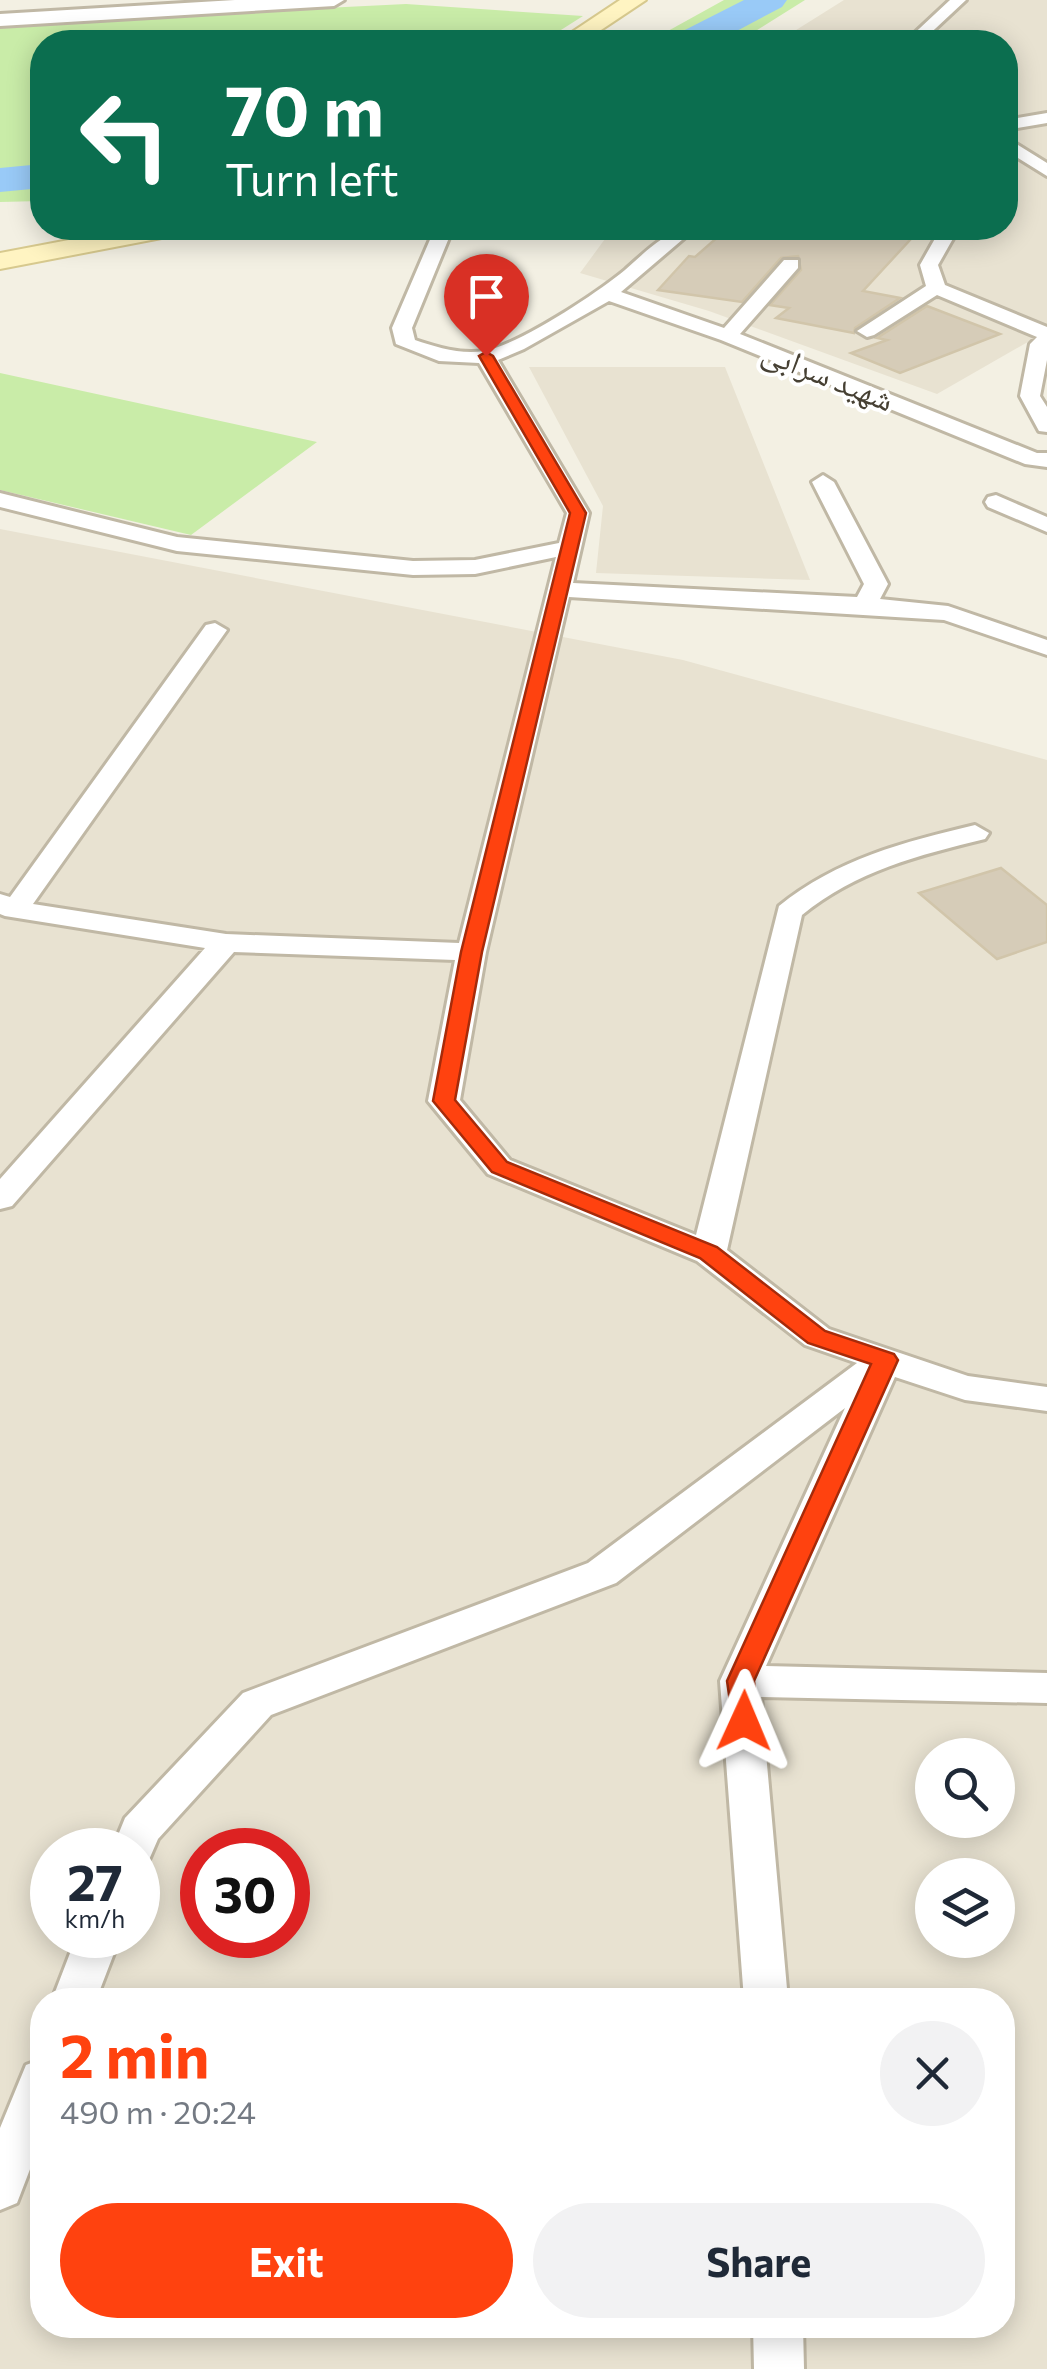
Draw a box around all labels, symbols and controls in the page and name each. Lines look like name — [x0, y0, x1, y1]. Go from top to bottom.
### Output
text: 70 m — [225, 65, 384, 150]
icon: left — [60, 70, 190, 200]
text: Turn left — [225, 150, 399, 205]
pin — [444, 254, 529, 357]
icon: arrive — [459, 269, 514, 324]
street label: شهید سرابی — [756, 330, 900, 420]
position arrow — [692, 1669, 796, 1773]
map controls — [915, 1738, 1015, 1958]
button: search — [915, 1738, 1015, 1838]
speed limit sign: 30 — [180, 1828, 310, 1958]
text: 27 — [67, 1850, 123, 1911]
button: layers — [915, 1858, 1015, 1958]
text: km/h — [65, 1903, 125, 1933]
text: 2 min — [60, 2017, 209, 2090]
button: close — [880, 2021, 985, 2126]
text: 490 m · 20:24 — [60, 2091, 256, 2131]
button: Exit — [60, 2203, 513, 2318]
button: Share — [533, 2203, 985, 2318]

